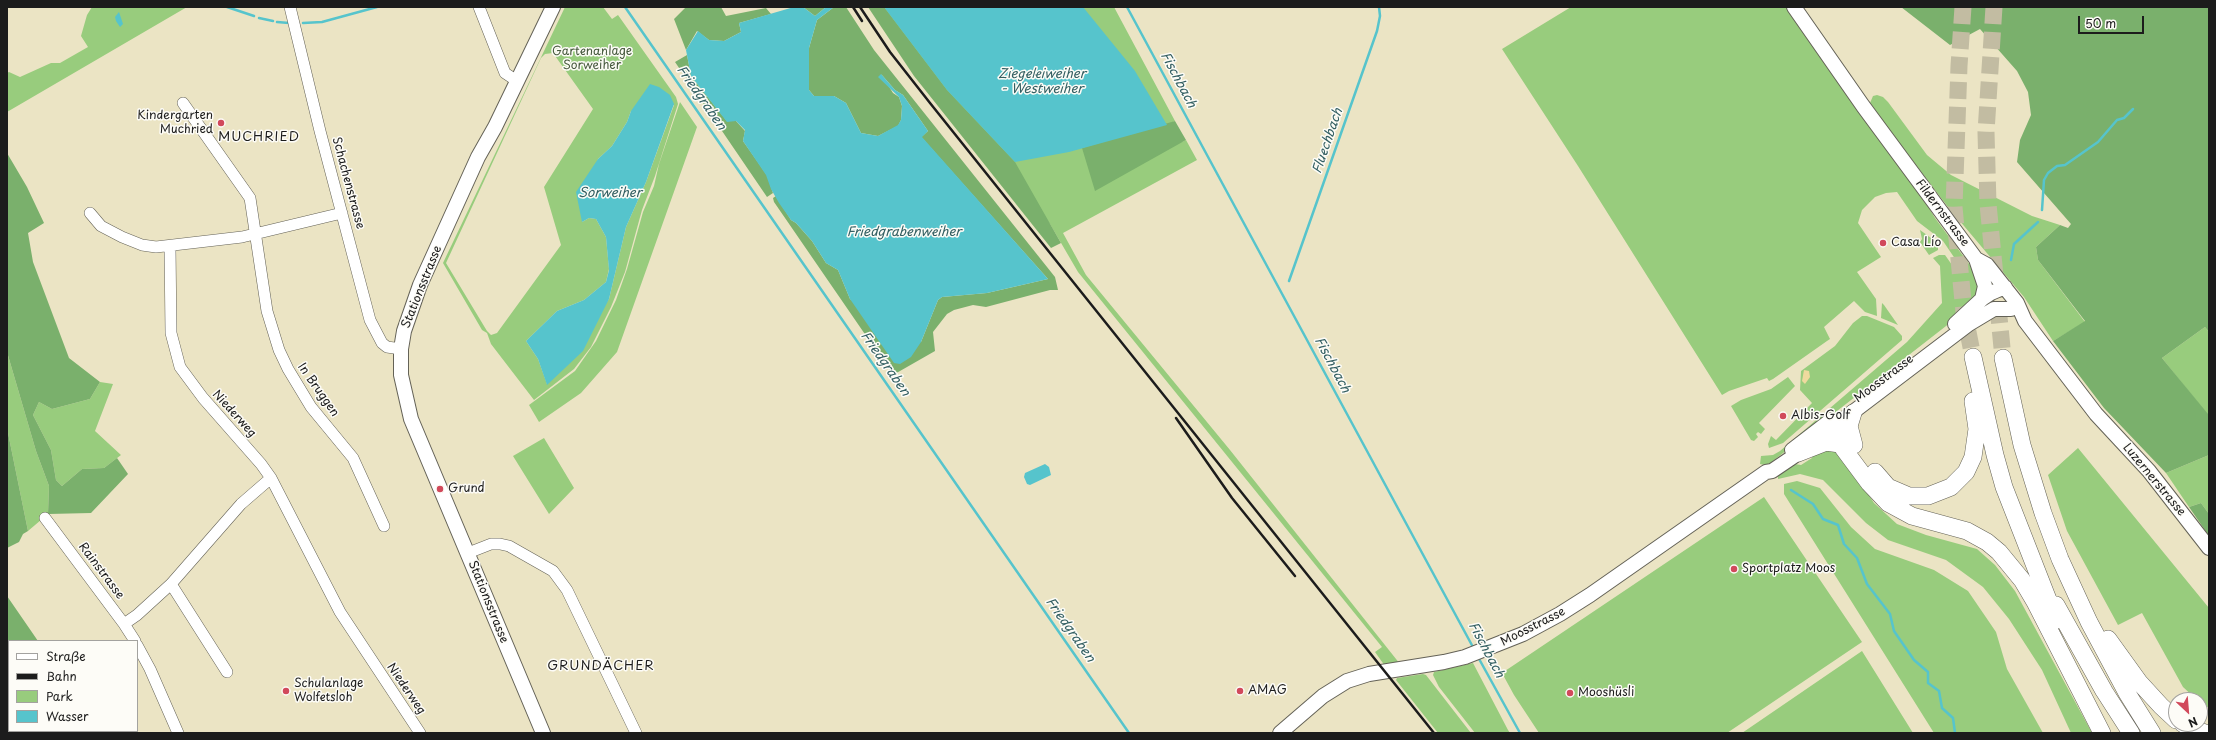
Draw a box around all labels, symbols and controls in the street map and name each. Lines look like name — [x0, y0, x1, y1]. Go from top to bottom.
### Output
scale bar — [2080, 8, 2146, 34]
text: 50 m — [2085, 14, 2116, 32]
park label: Gartenanlage Sorweiher — [552, 45, 632, 73]
water label: Fischbach — [1157, 49, 1199, 111]
water label: Friedgraben — [673, 63, 729, 133]
water label: Ziegeleiweiher - Westweiher — [998, 66, 1086, 97]
water label: Fluechbach — [1310, 106, 1346, 176]
place label: Kindergarten Muchried — [137, 109, 213, 137]
marker: Kindergarten Muchried — [216, 118, 226, 128]
district label: MUCHRIED — [218, 129, 300, 145]
street label: Schachenstrasse — [329, 135, 367, 231]
street label: Fildernstrasse — [1912, 177, 1972, 249]
water label: Sorweiher — [578, 185, 642, 201]
water label: Friedgrabenweiher — [847, 224, 961, 240]
place label: Casa Lío — [1891, 236, 1941, 250]
marker: Casa Lío — [1878, 238, 1888, 248]
street label: Stationsstrasse — [399, 244, 445, 330]
water label: Friedgraben — [857, 329, 913, 399]
water label: Fischbach — [1311, 334, 1353, 396]
street label: Moosstrasse — [1852, 352, 1916, 406]
street label: In Bruggen — [294, 360, 342, 420]
street label: Niederweg — [209, 387, 259, 441]
place label: Albis-Golf — [1791, 409, 1850, 423]
marker: Albis-Golf — [1778, 411, 1788, 421]
street label: Luzernerstrasse — [2120, 441, 2188, 519]
place label: Grund — [448, 482, 485, 496]
marker: Grund — [435, 484, 445, 494]
street label: Rainstrasse — [75, 540, 127, 602]
street label: Stationsstrasse — [465, 559, 511, 645]
place label: Sportplatz Moos — [1742, 562, 1835, 576]
marker: Sportplatz Moos — [1729, 564, 1739, 574]
water label: Friedgraben — [1042, 595, 1098, 665]
street label: Moosstrasse — [1498, 605, 1568, 649]
water label: Fischbach — [1465, 619, 1507, 681]
legend — [8, 640, 138, 732]
text: Straße — [46, 647, 86, 665]
district label: GRUNDÄCHER — [548, 658, 654, 674]
street label: Niederweg — [384, 661, 428, 717]
text: Bahn — [46, 667, 77, 685]
place label: Schulanlage Wolfetsloh — [294, 677, 363, 705]
place label: AMAG — [1248, 684, 1287, 698]
marker: Schulanlage Wolfetsloh — [281, 686, 291, 696]
marker: AMAG — [1235, 686, 1245, 696]
place label: Mooshüsli — [1578, 686, 1634, 700]
text: Park — [46, 687, 73, 705]
marker: Mooshüsli — [1565, 688, 1575, 698]
north arrow — [2168, 692, 2208, 732]
text: Wasser — [46, 707, 89, 725]
text: N — [2185, 713, 2201, 732]

